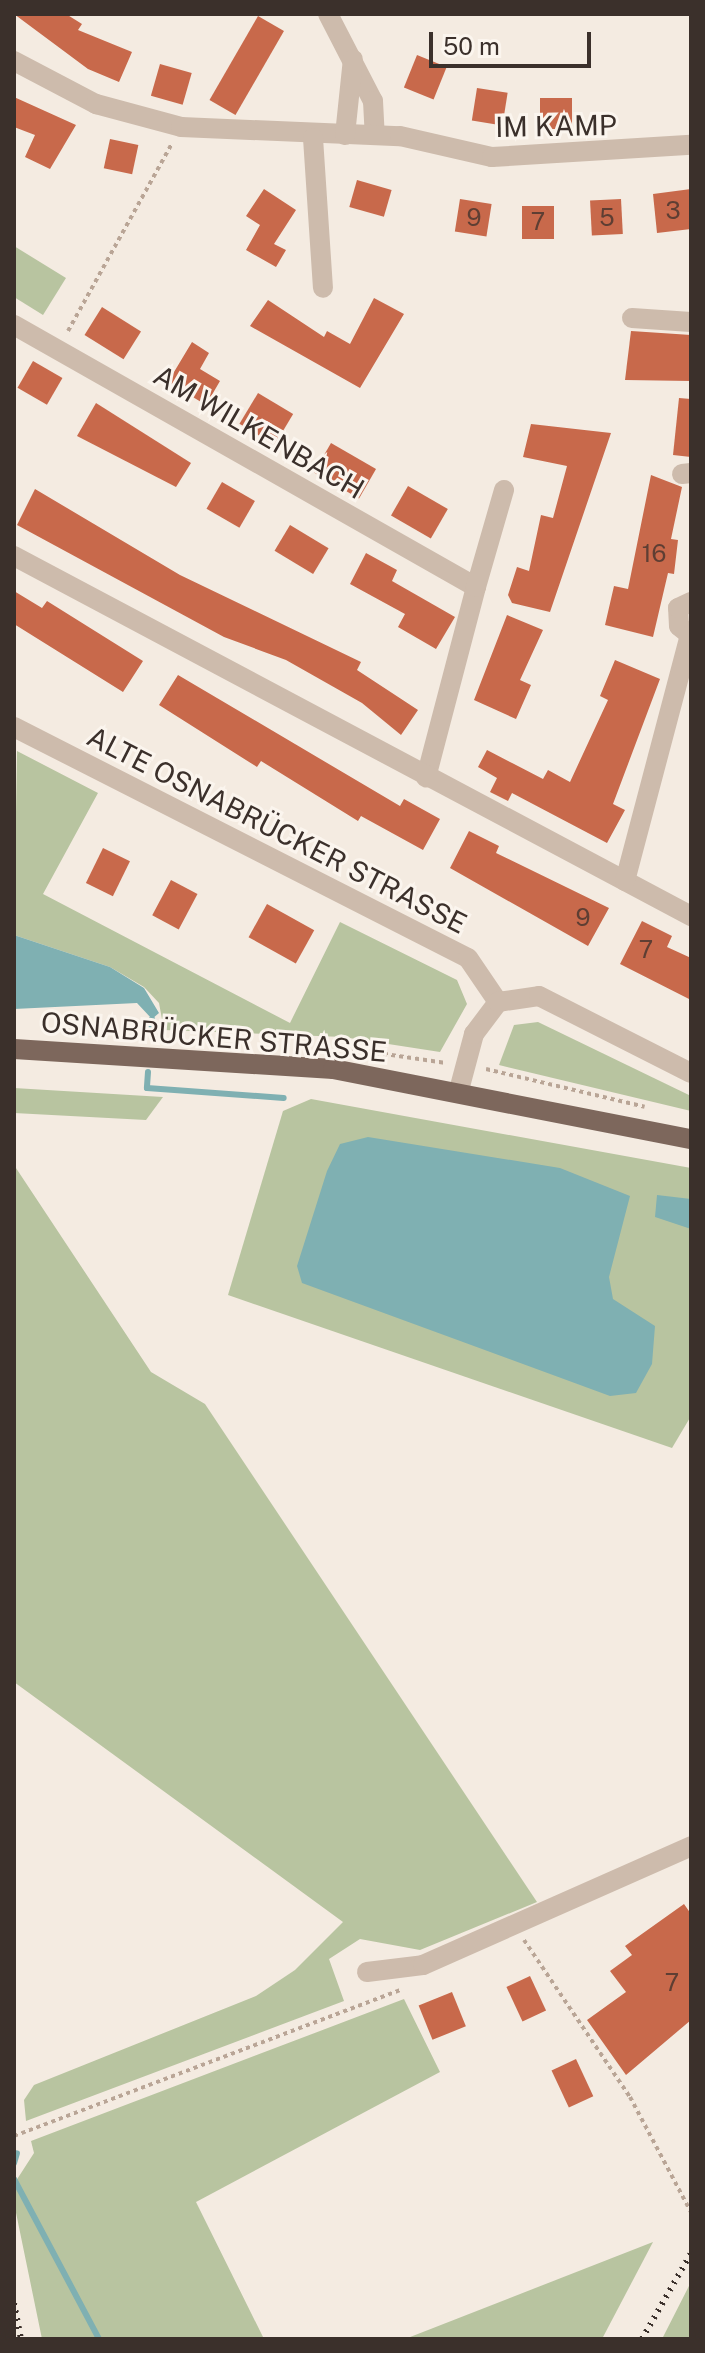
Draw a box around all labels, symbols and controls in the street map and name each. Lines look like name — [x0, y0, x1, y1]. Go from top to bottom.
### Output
scale bar — [433, 16, 595, 66]
text: 50 m — [443, 32, 500, 60]
street label: IM KAMP — [495, 108, 617, 144]
house number: 3 — [665, 197, 681, 225]
house number: 9 — [467, 204, 481, 232]
house number: 5 — [599, 204, 615, 232]
house number: 7 — [531, 208, 545, 236]
street label: AM WILKENBACH — [147, 358, 371, 506]
house number: 16 — [642, 540, 666, 568]
street label: ALTE OSNABRÜCKER STRASSE — [82, 719, 472, 941]
house number: 9 — [576, 904, 590, 932]
house number: 7 — [639, 936, 653, 964]
street label: OSNABRÜCKER STRASSE — [40, 1005, 388, 1069]
house number: 7 — [665, 1969, 679, 1997]

